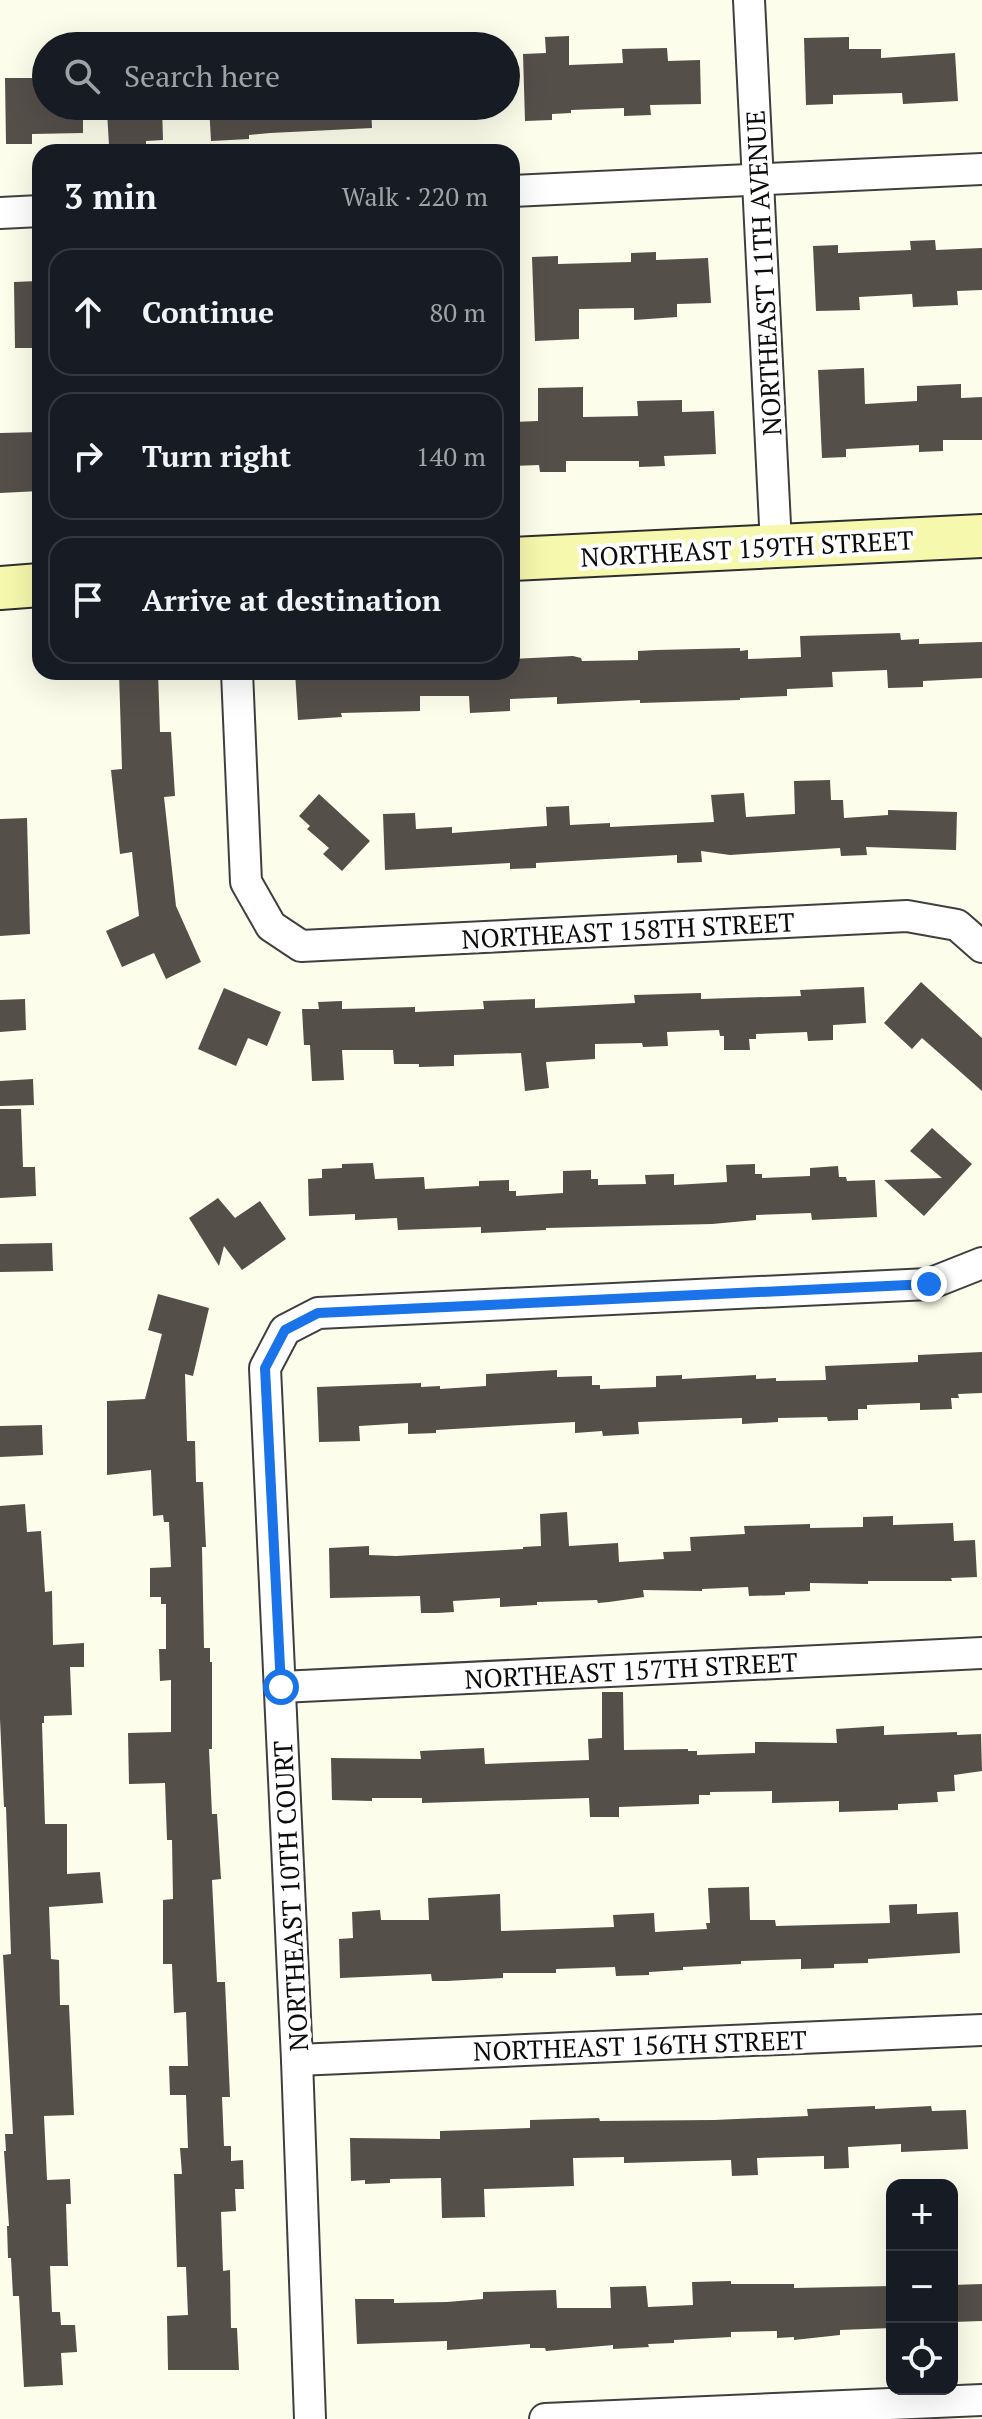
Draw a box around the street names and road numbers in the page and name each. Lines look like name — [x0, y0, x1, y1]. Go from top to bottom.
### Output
street label: NORTHEAST 11TH AVENUE — [737, 109, 789, 437]
street label: NORTHEAST 159TH STREET — [579, 522, 915, 574]
street label: NORTHEAST 158TH STREET — [460, 904, 796, 956]
street label: NORTHEAST 157TH STREET — [463, 1644, 799, 1696]
street label: NORTHEAST 10TH COURT — [265, 1740, 315, 2052]
street label: NORTHEAST 156TH STREET — [473, 2022, 807, 2068]

